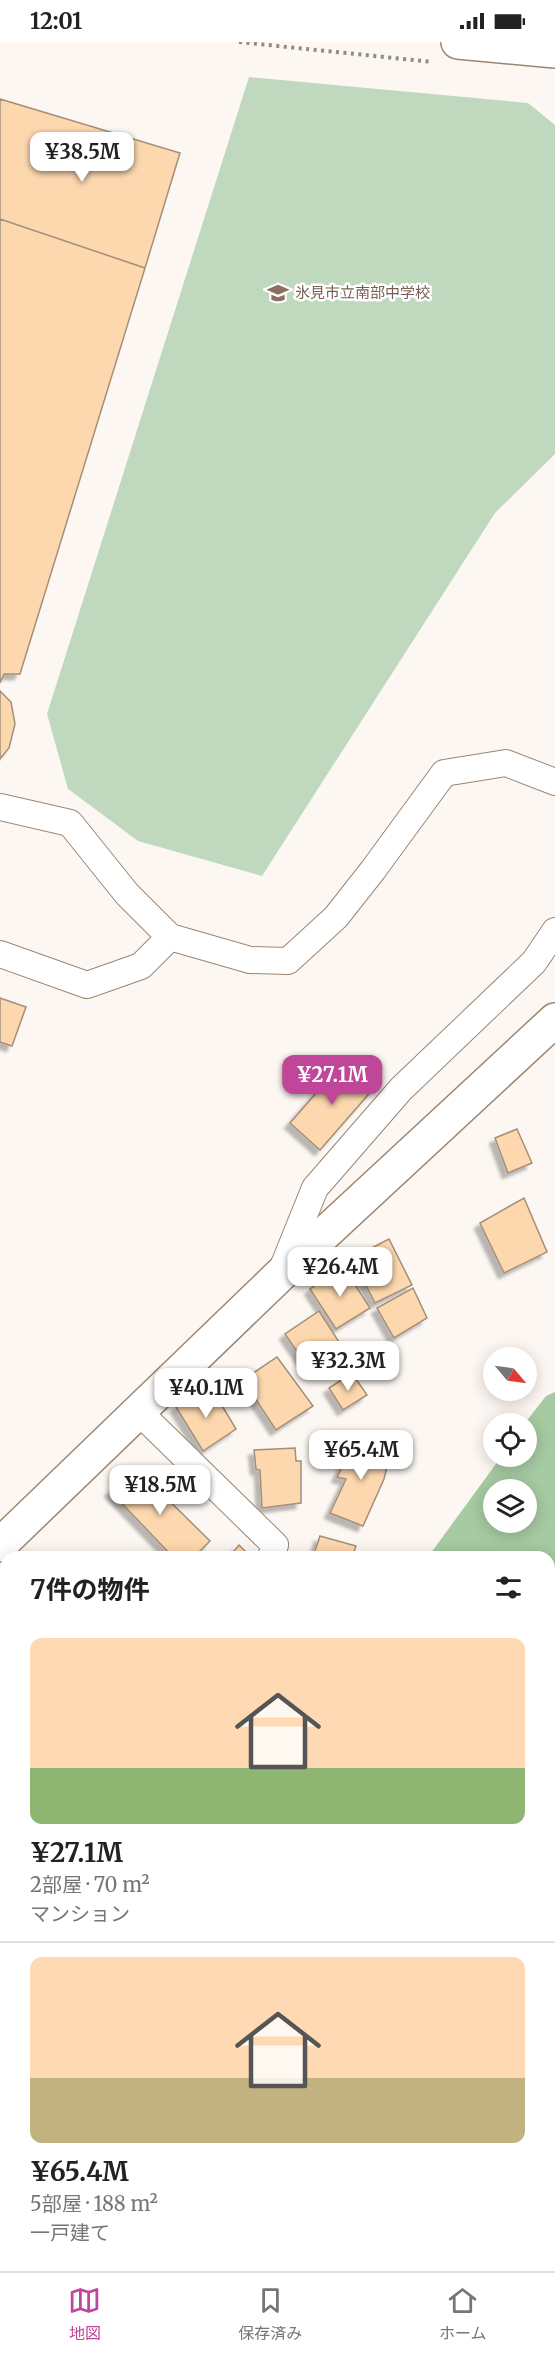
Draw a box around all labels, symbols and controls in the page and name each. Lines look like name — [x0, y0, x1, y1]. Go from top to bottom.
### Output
text: 12:01 — [30, 7, 82, 35]
pin: ¥38.5M — [33, 132, 131, 183]
text: ¥38.5M — [44, 139, 120, 164]
school or university icon: 氷見市立南部中学校 — [266, 281, 290, 305]
place label: 氷見市立南部中学校 — [295, 283, 430, 302]
pin: ¥27.1M — [283, 1055, 381, 1106]
text: ¥27.1M — [296, 1062, 368, 1087]
pin: ¥26.4M — [291, 1247, 389, 1298]
text: ¥26.4M — [301, 1254, 379, 1279]
pin: ¥32.3M — [299, 1341, 397, 1392]
north arrow — [483, 1347, 537, 1401]
map controls — [483, 1347, 537, 1533]
text: ¥32.3M — [310, 1348, 386, 1373]
pin: ¥40.1M — [157, 1368, 255, 1419]
text: ¥40.1M — [168, 1375, 244, 1400]
button: locate — [483, 1413, 537, 1467]
pin: ¥65.4M — [312, 1430, 410, 1481]
text: ¥65.4M — [323, 1437, 399, 1462]
pin: ¥18.5M — [111, 1465, 209, 1516]
text: ¥18.5M — [123, 1472, 197, 1497]
button: layers — [483, 1479, 537, 1533]
icon: filters — [492, 1571, 525, 1604]
text: 7件の物件 — [30, 1573, 150, 1606]
icon: home — [224, 1677, 332, 1785]
text: ¥27.1M — [30, 1836, 123, 1869]
text: 2部屋 · 70 m² — [30, 1872, 150, 1897]
text: マンション — [30, 1901, 130, 1926]
icon: home — [224, 1996, 332, 2104]
text: ¥65.4M — [30, 2155, 129, 2188]
text: 5部屋 · 188 m² — [30, 2191, 158, 2216]
text: 一戸建て — [30, 2220, 110, 2245]
tab: 地図 — [68, 2284, 101, 2344]
tab: 保存済み — [238, 2284, 302, 2344]
tab: ホーム — [439, 2284, 487, 2344]

